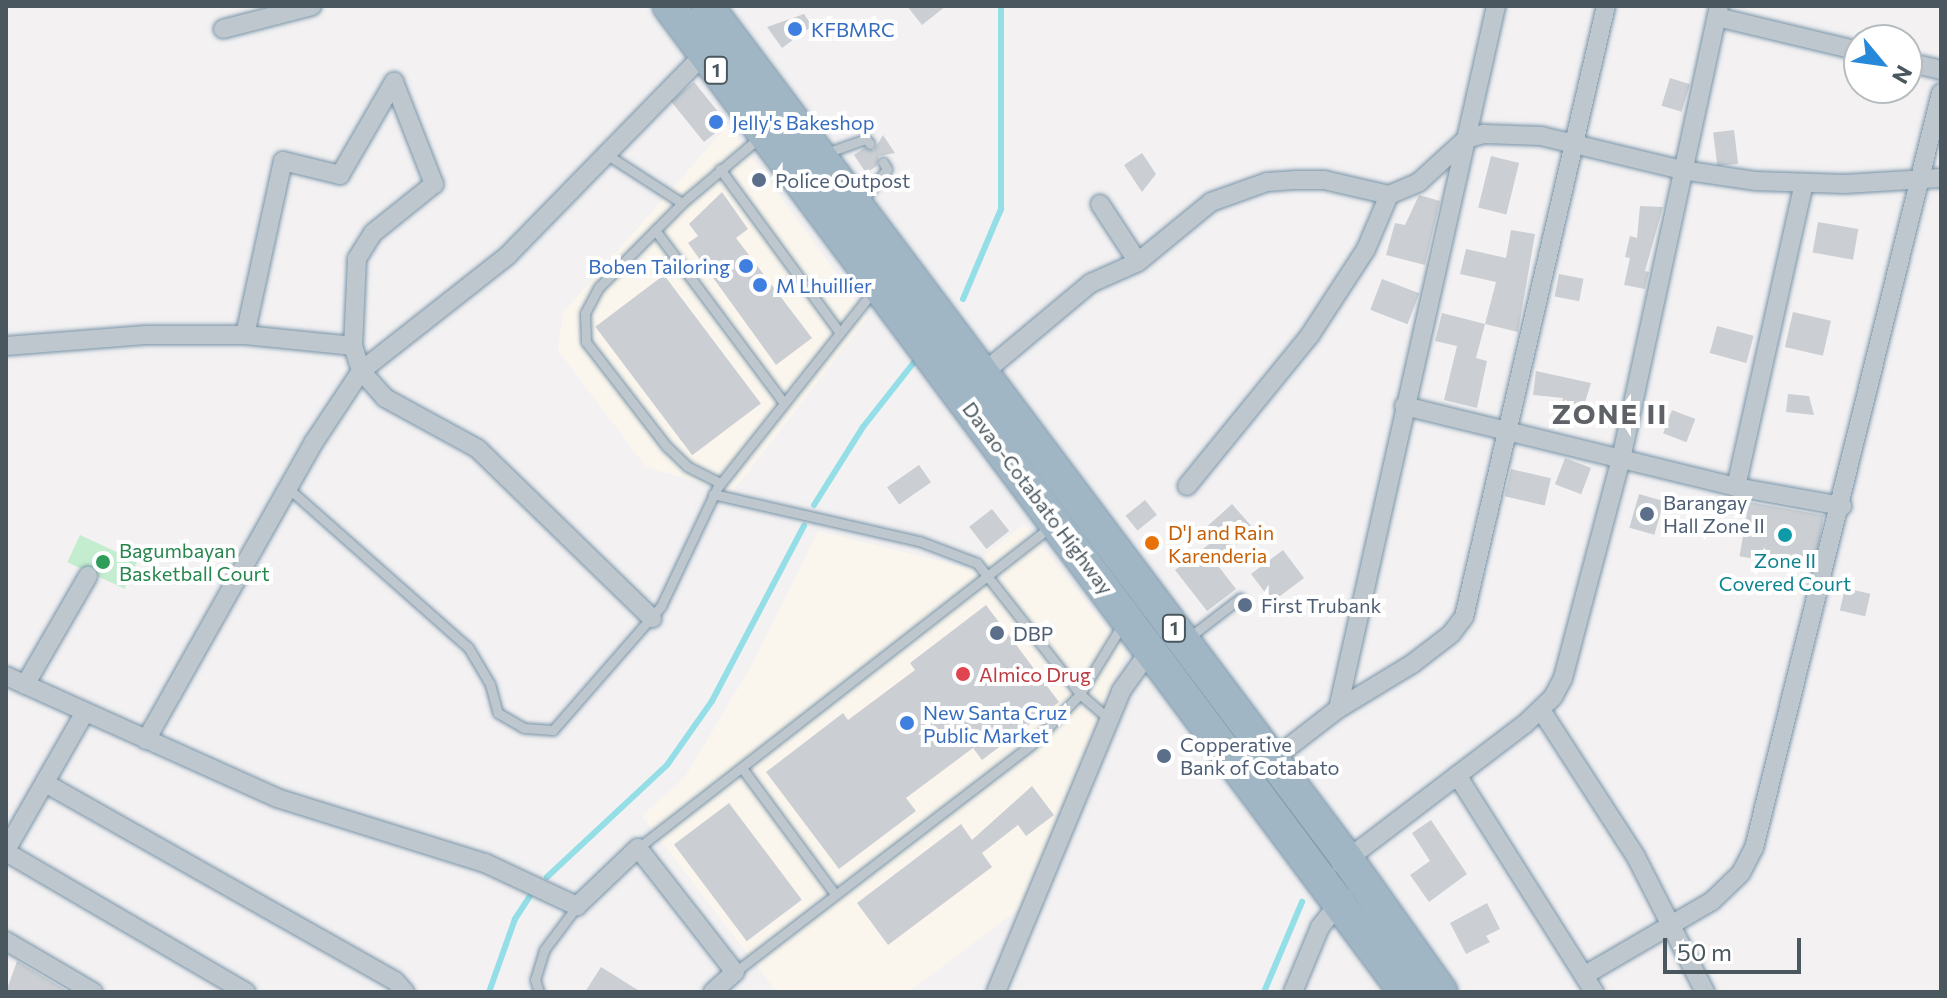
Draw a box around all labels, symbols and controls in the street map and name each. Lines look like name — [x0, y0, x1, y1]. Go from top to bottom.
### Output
place label: KFBMRC — [811, 17, 895, 41]
marker: KFBMRC — [786, 20, 804, 38]
north arrow — [1843, 24, 1923, 104]
road number: 1 — [702, 56, 730, 84]
text: N — [1887, 61, 1918, 89]
place label: Jelly's Bakeshop — [732, 110, 874, 134]
marker: Jelly's Bakeshop — [707, 113, 725, 131]
place label: Police Outpost — [775, 168, 910, 192]
marker: Police Outpost — [750, 171, 768, 189]
place label: Boben Tailoring — [588, 254, 730, 278]
marker: Boben Tailoring — [737, 257, 755, 275]
place label: M Lhuillier — [776, 273, 872, 297]
marker: M Lhuillier — [751, 276, 769, 294]
district label: ZONE II — [1552, 396, 1668, 430]
street label: Davao-Cotabato Highway — [958, 397, 1118, 599]
place label: Barangay Hall Zone II — [1663, 490, 1765, 537]
marker: Barangay Hall Zone II — [1638, 505, 1656, 523]
place label: D'J and Rain Karenderia — [1168, 520, 1274, 567]
marker: Zone II Covered Court — [1776, 526, 1794, 544]
marker: D'J and Rain Karenderia — [1143, 534, 1161, 552]
place label: Bagumbayan Basketball Court — [119, 538, 270, 585]
place label: Zone II Covered Court — [1719, 548, 1851, 595]
marker: Bagumbayan Basketball Court — [94, 553, 112, 571]
place label: First Trubank — [1261, 593, 1381, 617]
marker: First Trubank — [1236, 596, 1254, 614]
road number: 1 — [1160, 614, 1188, 642]
place label: DBP — [1013, 621, 1053, 645]
marker: DBP — [988, 624, 1006, 642]
place label: Almico Drug — [979, 662, 1091, 686]
marker: Almico Drug — [954, 665, 972, 683]
place label: New Santa Cruz Public Market — [923, 700, 1067, 747]
marker: New Santa Cruz Public Market — [898, 714, 916, 732]
place label: Copperative Bank of Cotabato — [1180, 732, 1339, 779]
marker: Copperative Bank of Cotabato — [1155, 747, 1173, 765]
scale bar — [1667, 922, 1805, 972]
text: 50 m — [1677, 937, 1732, 966]

